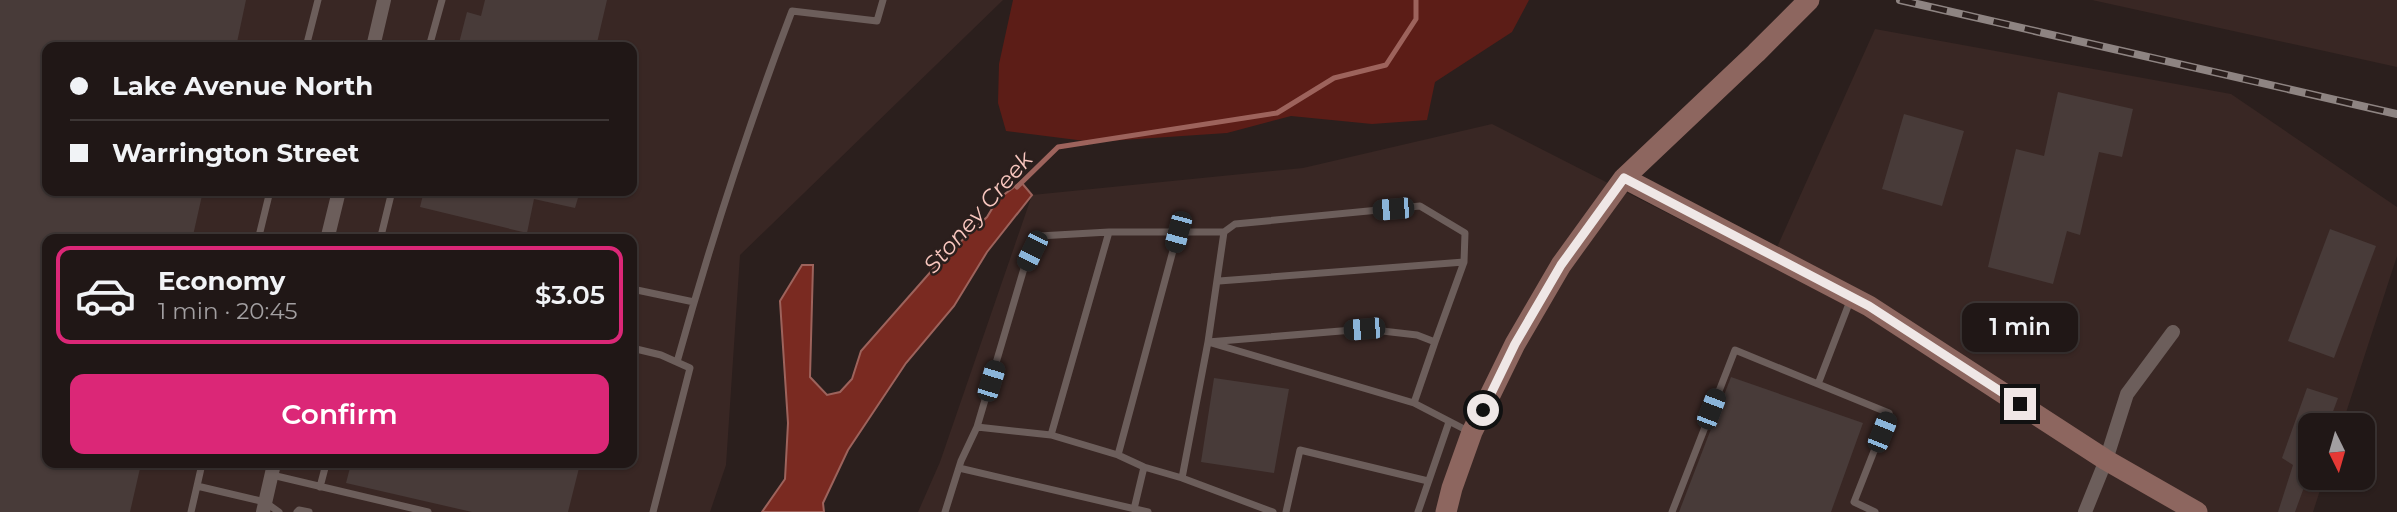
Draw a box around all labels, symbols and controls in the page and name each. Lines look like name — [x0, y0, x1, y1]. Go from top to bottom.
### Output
text: Lake Avenue North — [112, 70, 373, 102]
text: Warrington Street — [112, 137, 359, 169]
water label: Stoney Creek — [918, 144, 1039, 279]
car — [1372, 197, 1415, 221]
car — [1163, 209, 1194, 255]
car — [1014, 228, 1051, 274]
icon: car — [74, 264, 137, 327]
text: Economy — [158, 265, 285, 297]
text: $3.05 — [535, 279, 605, 311]
text: 1 min · 20:45 — [158, 297, 298, 325]
callout: 1 min — [1962, 302, 2078, 352]
text: 1 min — [1989, 313, 2051, 341]
car — [1343, 317, 1386, 341]
car — [975, 358, 1008, 404]
button: Confirm — [70, 374, 609, 454]
car — [1694, 386, 1729, 432]
route end — [2004, 388, 2036, 420]
route start — [1467, 394, 1499, 426]
car — [1865, 409, 1900, 455]
north arrow — [2298, 413, 2375, 490]
map controls — [2298, 413, 2375, 490]

